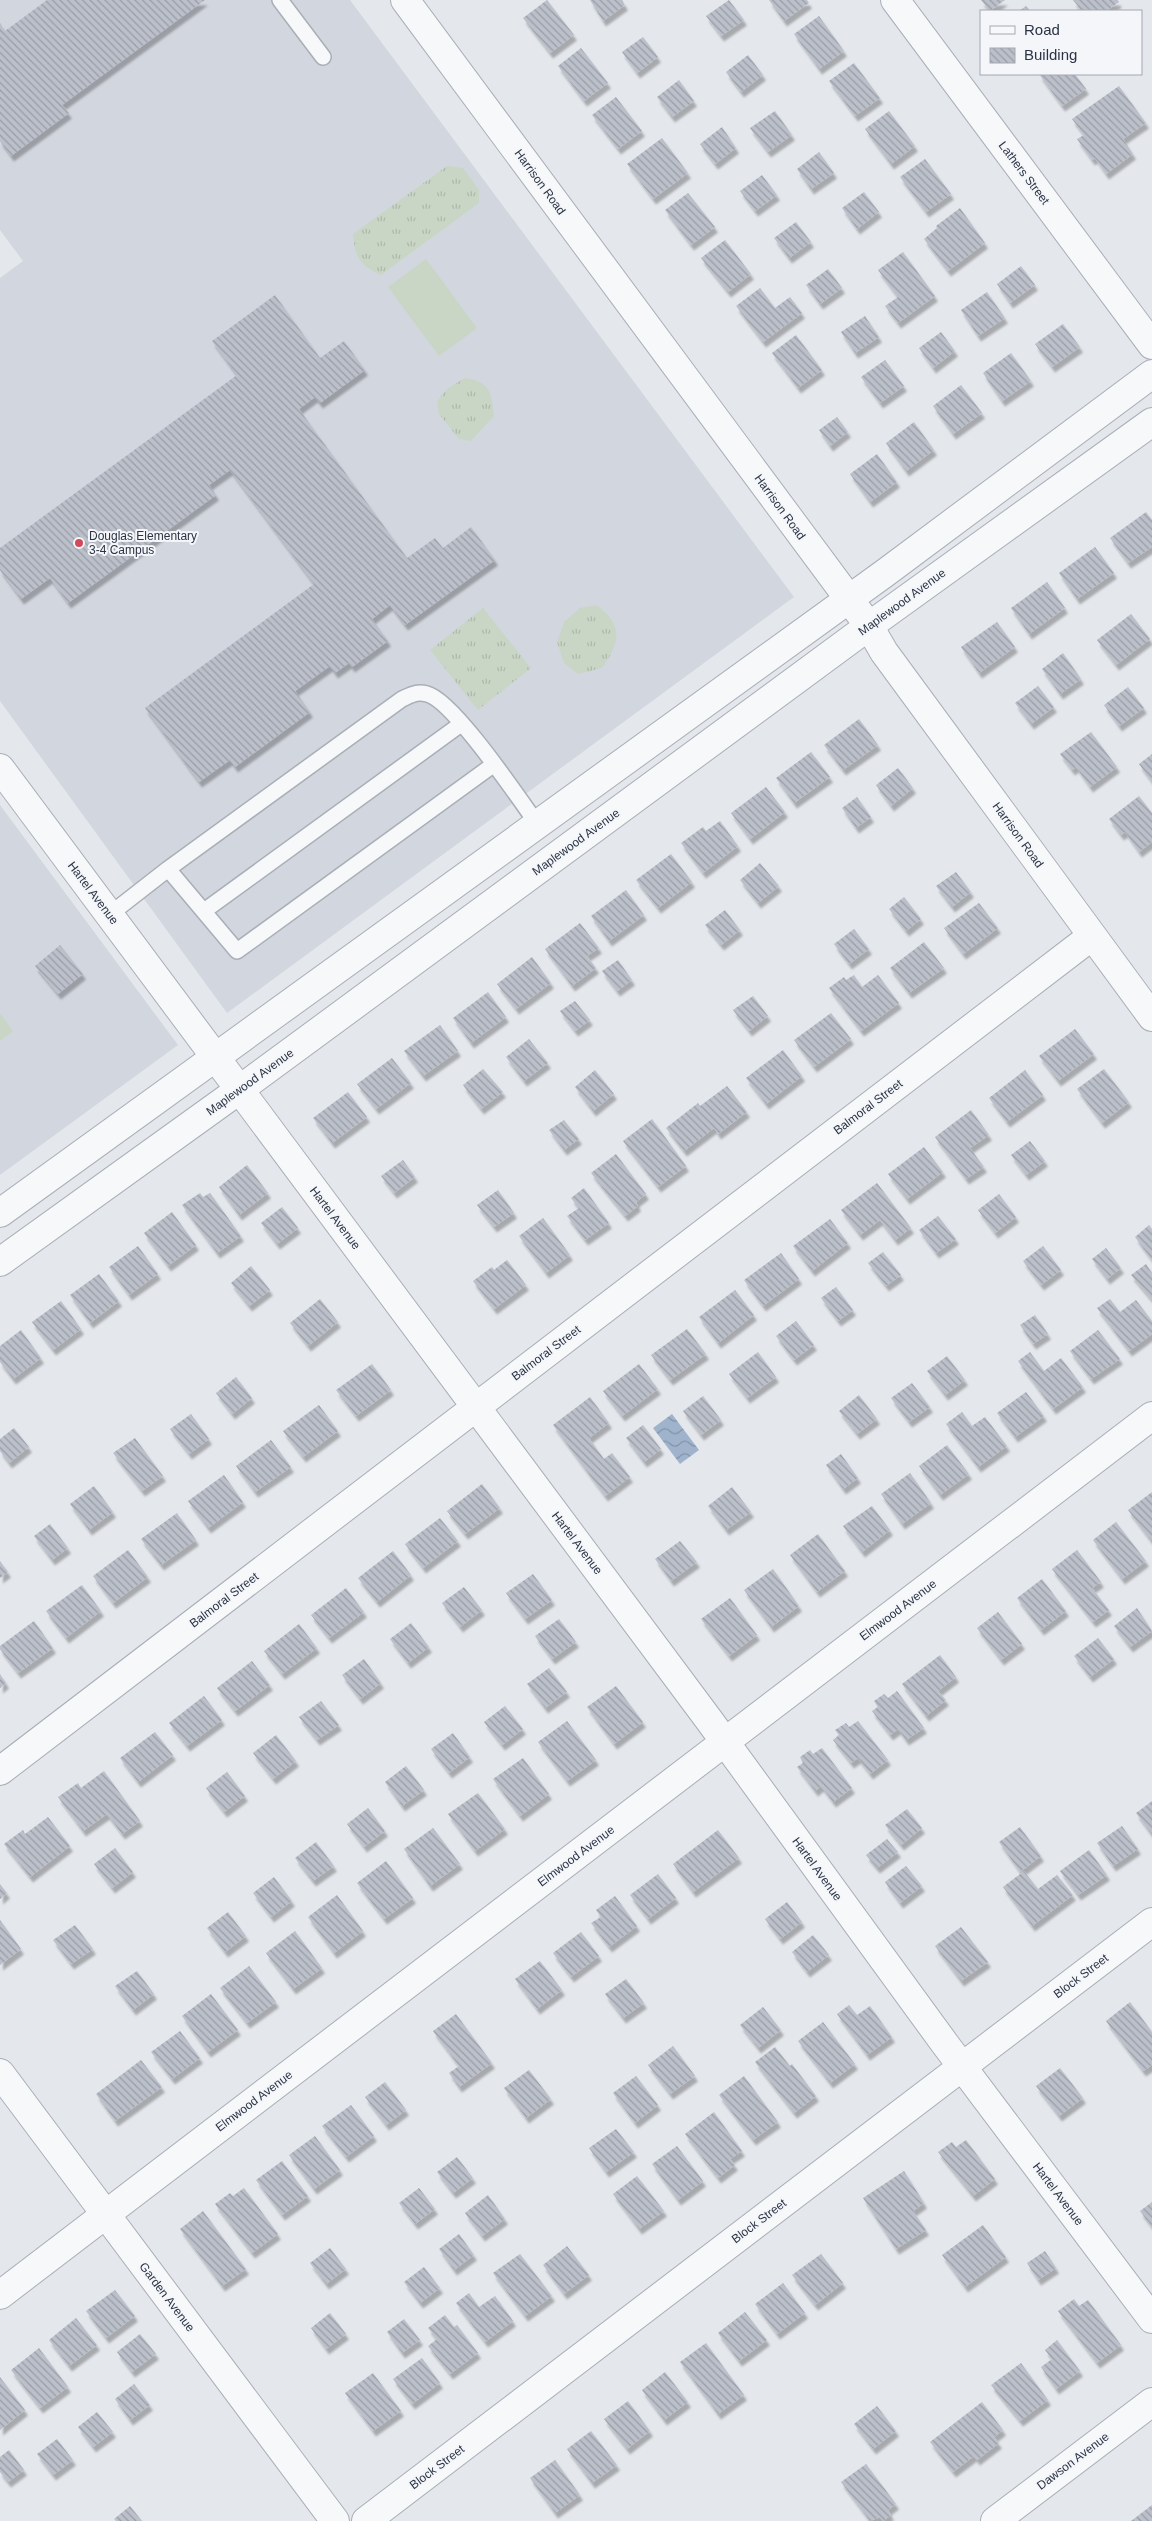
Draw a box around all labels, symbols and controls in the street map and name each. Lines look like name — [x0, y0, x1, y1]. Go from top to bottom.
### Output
legend — [980, 10, 1142, 75]
text: Road — [1024, 21, 1060, 38]
text: Building — [1024, 46, 1077, 63]
street label: Lathers Street — [996, 139, 1053, 208]
street label: Harrison Road — [512, 147, 568, 217]
street label: Harrison Road — [752, 472, 808, 542]
place label: Douglas Elementary 3-4 Campus — [89, 529, 197, 557]
marker: Douglas Elementary 3-4 Campus — [73, 537, 85, 549]
street label: Maplewood Avenue — [856, 565, 949, 638]
street label: Harrison Road — [990, 800, 1046, 870]
street label: Maplewood Avenue — [530, 805, 623, 878]
street label: Hartel Avenue — [65, 859, 121, 927]
street label: Maplewood Avenue — [204, 1045, 297, 1118]
street label: Balmoral Street — [831, 1076, 906, 1137]
street label: Hartel Avenue — [307, 1184, 363, 1252]
street label: Balmoral Street — [509, 1322, 584, 1383]
street label: Hartel Avenue — [549, 1509, 605, 1577]
street label: Balmoral Street — [187, 1569, 262, 1630]
street label: Elmwood Avenue — [857, 1576, 939, 1643]
street label: Elmwood Avenue — [535, 1822, 617, 1889]
street label: Hartel Avenue — [789, 1834, 845, 1904]
street label: Block Street — [1051, 1951, 1112, 2001]
street label: Elmwood Avenue — [213, 2067, 295, 2134]
street label: Hartel Avenue — [1030, 2160, 1086, 2228]
street label: Block Street — [729, 2196, 790, 2246]
street label: Garden Avenue — [136, 2260, 198, 2335]
street label: Dawson Avenue — [1034, 2429, 1112, 2493]
street label: Block Street — [407, 2442, 468, 2492]

